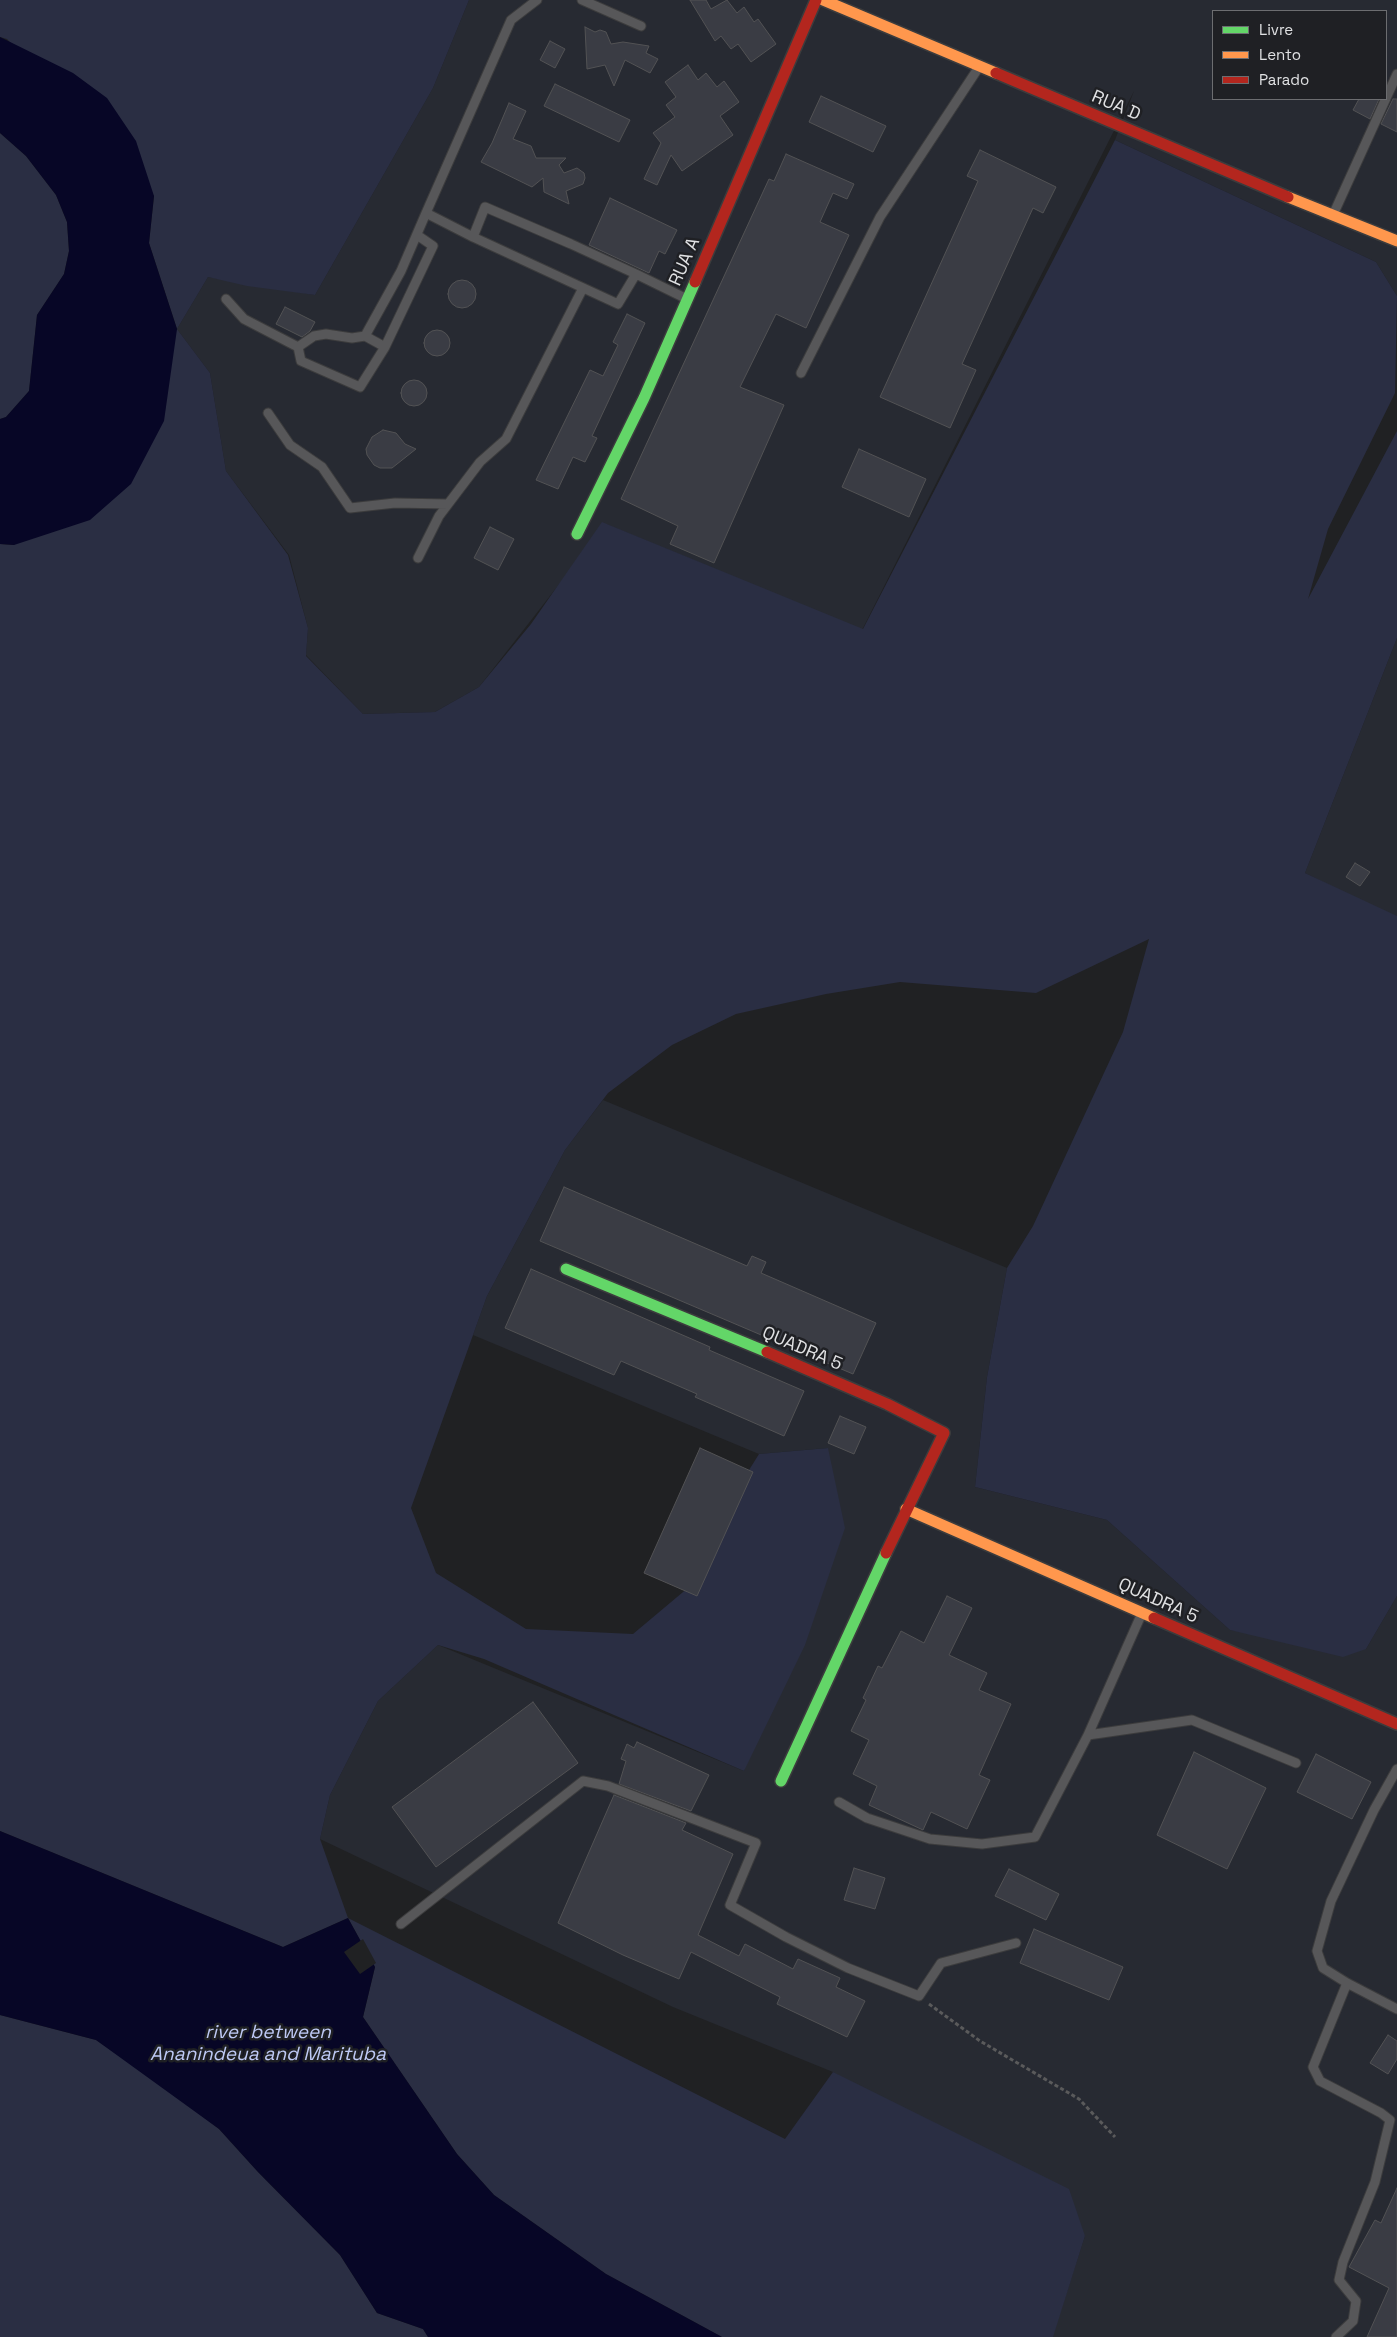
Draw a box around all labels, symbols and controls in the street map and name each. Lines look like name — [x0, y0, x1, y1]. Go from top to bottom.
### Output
legend — [1212, 10, 1387, 100]
text: Livre — [1259, 20, 1293, 39]
text: Lento — [1259, 45, 1301, 64]
text: Parado — [1259, 70, 1309, 89]
street label: RUA D — [1088, 86, 1144, 126]
street label: RUA A — [665, 235, 705, 289]
street label: QUADRA 5 — [759, 1322, 845, 1376]
street label: QUADRA 5 — [1115, 1574, 1201, 1628]
water label: river between Ananindeua and Marituba — [150, 2022, 386, 2066]

